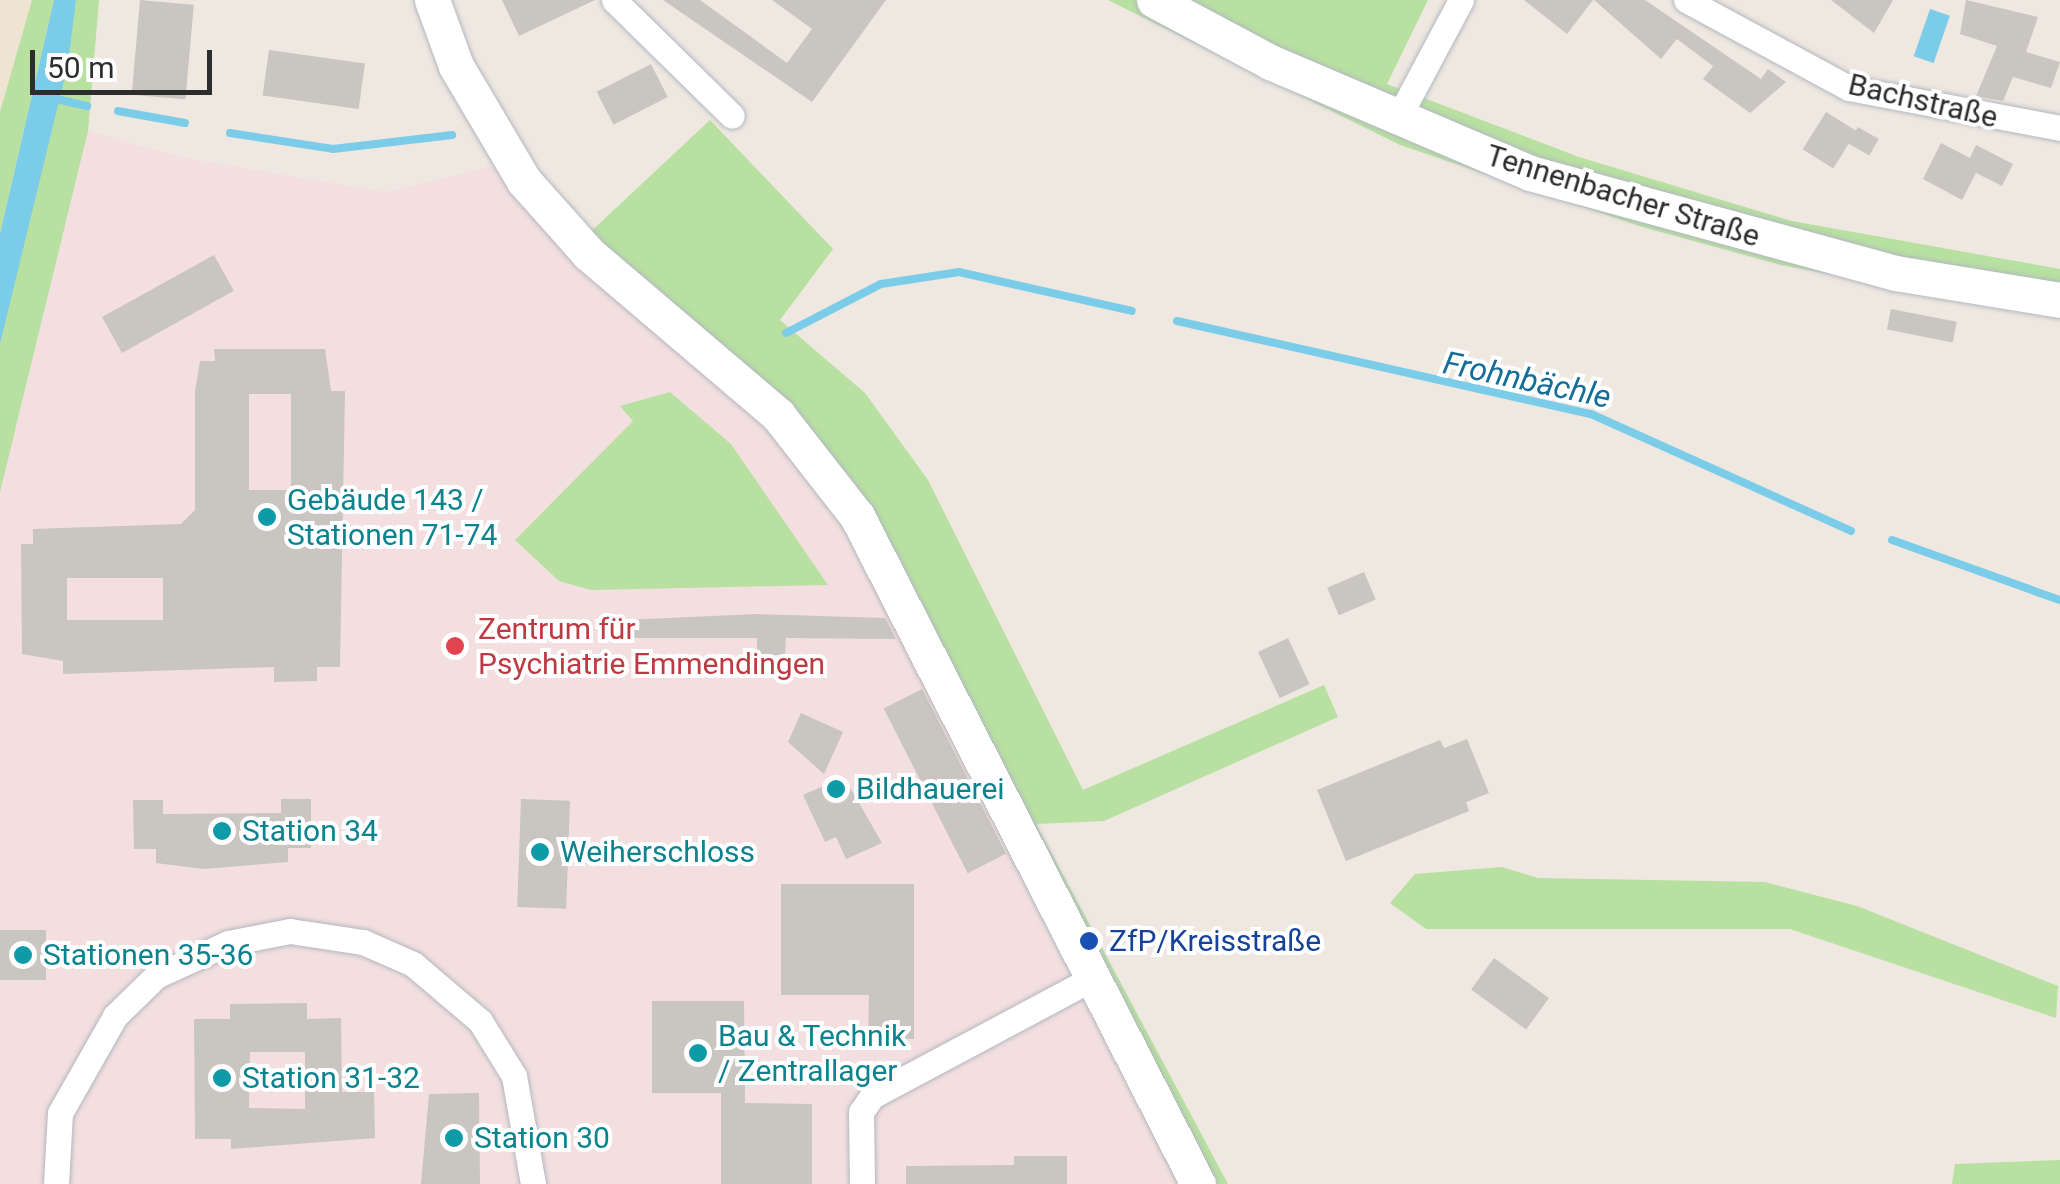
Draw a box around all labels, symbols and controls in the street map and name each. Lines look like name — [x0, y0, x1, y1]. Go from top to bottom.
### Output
scale bar — [35, 30, 218, 92]
text: 50 m — [47, 50, 114, 85]
street label: Bachstraße — [1845, 66, 2001, 136]
street label: Tennenbacher Straße — [1482, 137, 1764, 255]
water label: Frohnbächle — [1440, 343, 1614, 417]
place label: Gebäude 143 / Stationen 71-74 — [287, 482, 497, 552]
marker: Gebäude 143 / Stationen 71-74 — [256, 506, 278, 528]
place label: Zentrum für Psychiatrie Emmendingen — [478, 611, 825, 682]
marker: Zentrum für Psychiatrie Emmendingen — [442, 633, 468, 659]
place label: Bildhauerei — [856, 771, 1005, 807]
marker: Bildhauerei — [825, 778, 847, 800]
place label: Station 34 — [242, 813, 378, 849]
marker: Station 34 — [211, 820, 233, 842]
place label: Weiherschloss — [560, 834, 755, 870]
marker: Weiherschloss — [529, 841, 551, 863]
place label: ZfP/Kreisstraße — [1109, 923, 1321, 959]
marker: ZfP/Kreisstraße — [1078, 930, 1100, 952]
place label: Stationen 35-36 — [43, 937, 253, 973]
marker: Stationen 35-36 — [12, 944, 34, 966]
place label: Bau & Technik / Zentrallager — [718, 1018, 907, 1088]
marker: Bau & Technik / Zentrallager — [687, 1042, 709, 1064]
place label: Station 31-32 — [242, 1060, 420, 1096]
marker: Station 31-32 — [211, 1067, 233, 1089]
place label: Station 30 — [474, 1120, 610, 1156]
marker: Station 30 — [443, 1127, 465, 1149]

